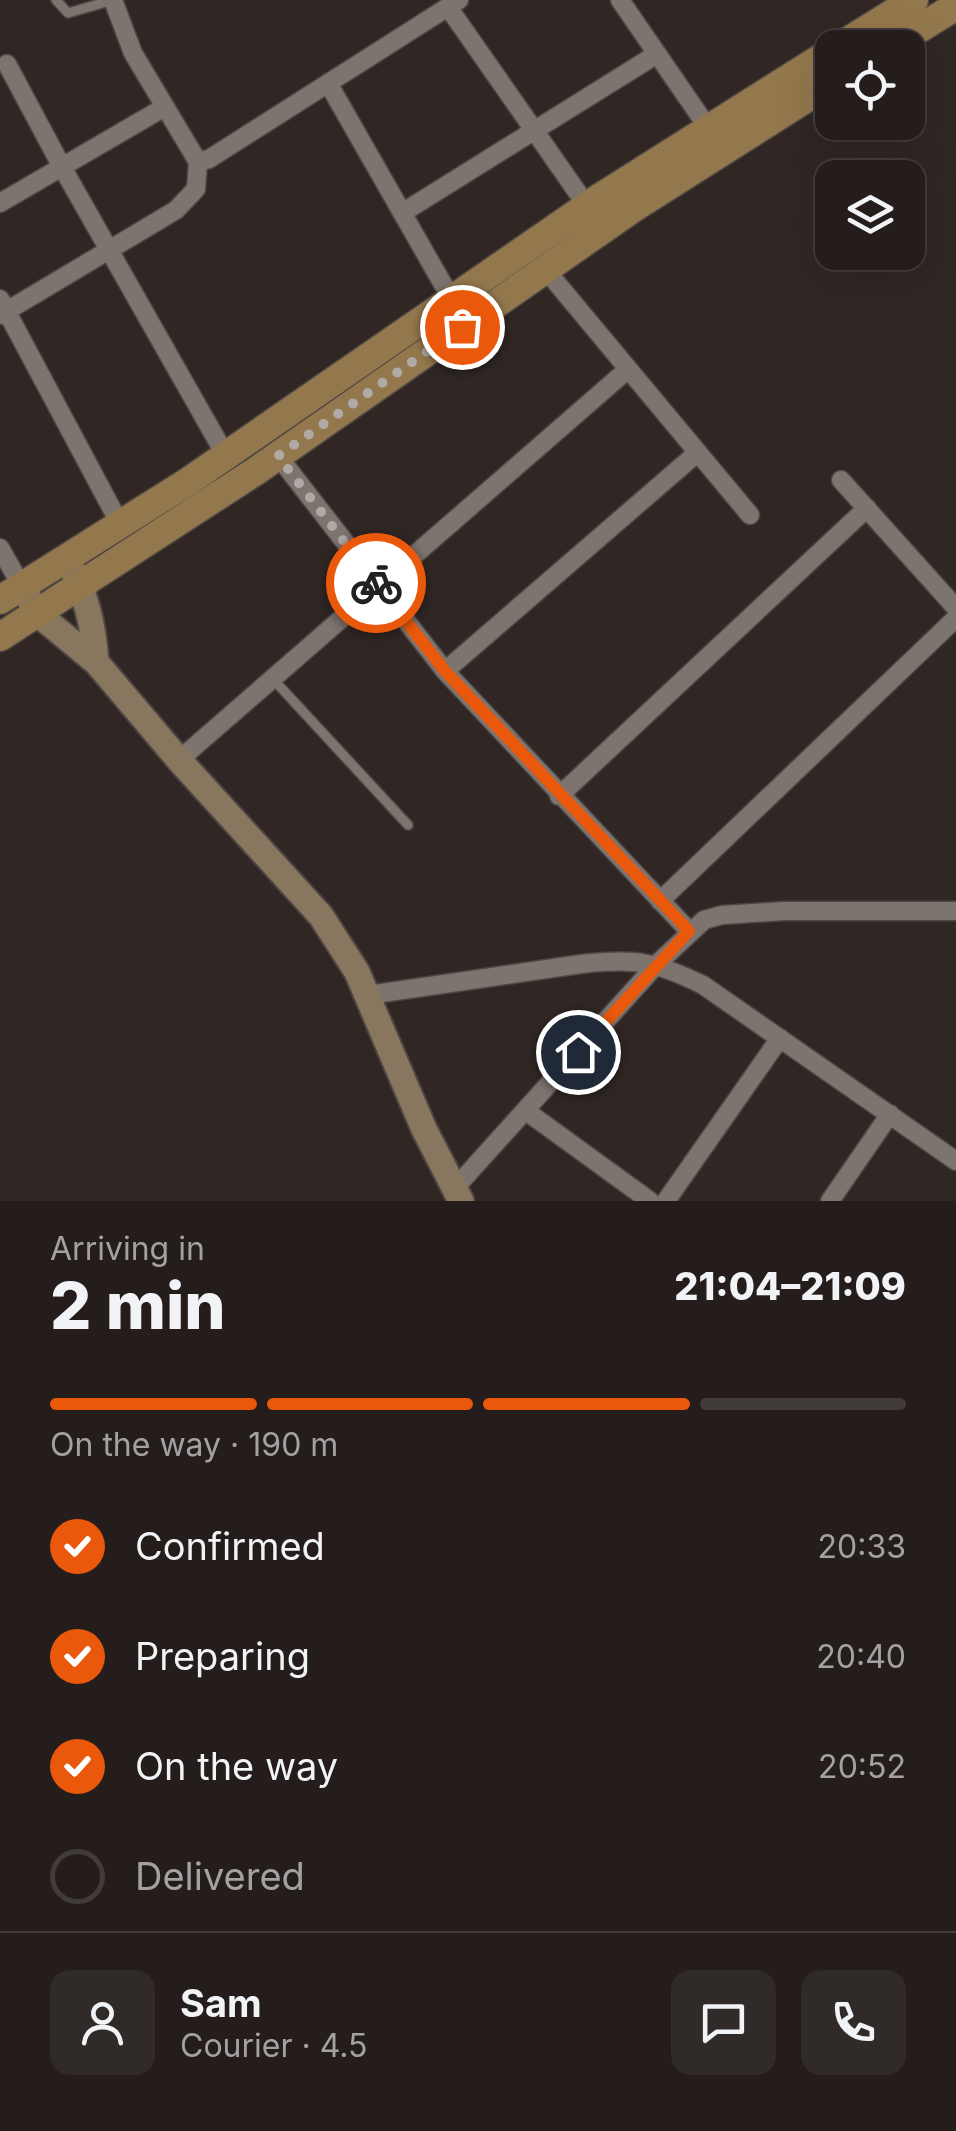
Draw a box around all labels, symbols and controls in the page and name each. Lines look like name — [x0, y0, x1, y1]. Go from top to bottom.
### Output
map controls — [815, 30, 925, 270]
button: locate — [815, 30, 925, 140]
button: layers — [815, 160, 925, 270]
pin — [420, 285, 505, 370]
icon: bag — [435, 300, 490, 355]
courier — [326, 533, 426, 633]
icon: bike — [349, 556, 404, 611]
pin — [536, 1010, 621, 1095]
icon: home — [551, 1025, 606, 1080]
text: Arriving in — [50, 1229, 205, 1268]
text: 21:04–21:09 — [674, 1263, 906, 1309]
text: 2 min — [50, 1266, 226, 1345]
text: On the way · 190 m — [50, 1425, 338, 1464]
icon: check — [50, 1519, 105, 1574]
text: Confirmed — [135, 1523, 325, 1569]
text: 20:33 — [818, 1527, 906, 1566]
icon: check — [50, 1629, 105, 1684]
text: Preparing — [135, 1633, 310, 1679]
text: 20:40 — [816, 1637, 906, 1676]
icon: check — [50, 1739, 105, 1794]
text: On the way — [135, 1743, 338, 1789]
text: 20:52 — [818, 1747, 906, 1786]
text: Delivered — [135, 1853, 305, 1899]
button: person — [50, 1970, 155, 2075]
button: chat — [671, 1970, 776, 2075]
button: phone — [801, 1970, 906, 2075]
text: Sam — [180, 1980, 262, 2026]
text: Courier · 4.5 — [180, 2026, 368, 2065]

